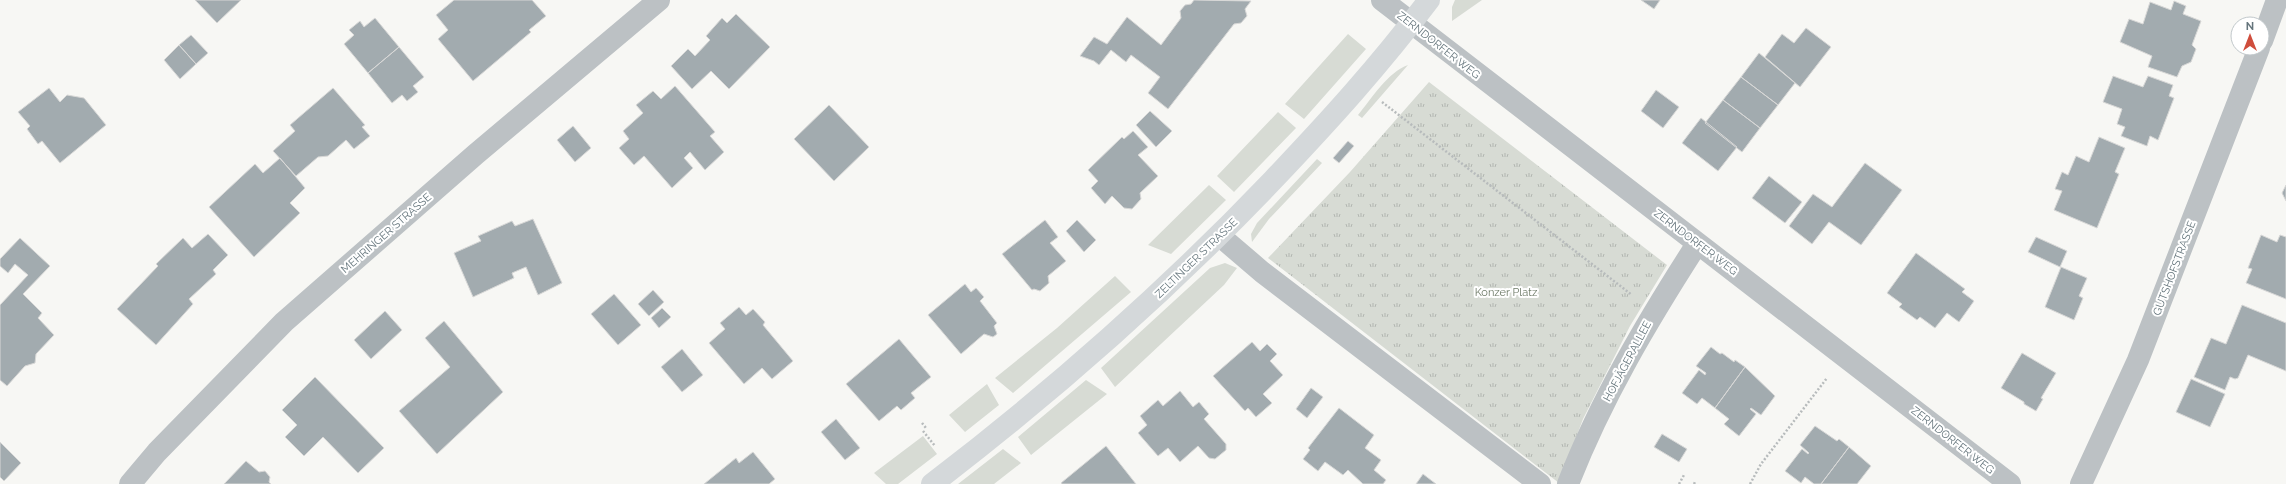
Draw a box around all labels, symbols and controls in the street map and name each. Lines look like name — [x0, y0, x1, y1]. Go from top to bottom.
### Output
street label: ZERNDORFER WEG — [1395, 9, 1483, 82]
north arrow — [2230, 16, 2270, 56]
text: N — [2246, 20, 2254, 33]
street label: MEHRINGER STRASSE — [339, 190, 434, 276]
street label: ZERNDORFER WEG — [1651, 207, 1740, 278]
street label: ZELTINGER STRASSE — [1153, 216, 1240, 301]
street label: GUTSHOFSTRASSE — [2150, 219, 2199, 317]
park label: Konzer Platz — [1475, 286, 1538, 299]
street label: HOFJÄGERALLEE — [1601, 319, 1654, 404]
street label: ZERNDORFER WEG — [1909, 404, 1997, 477]

